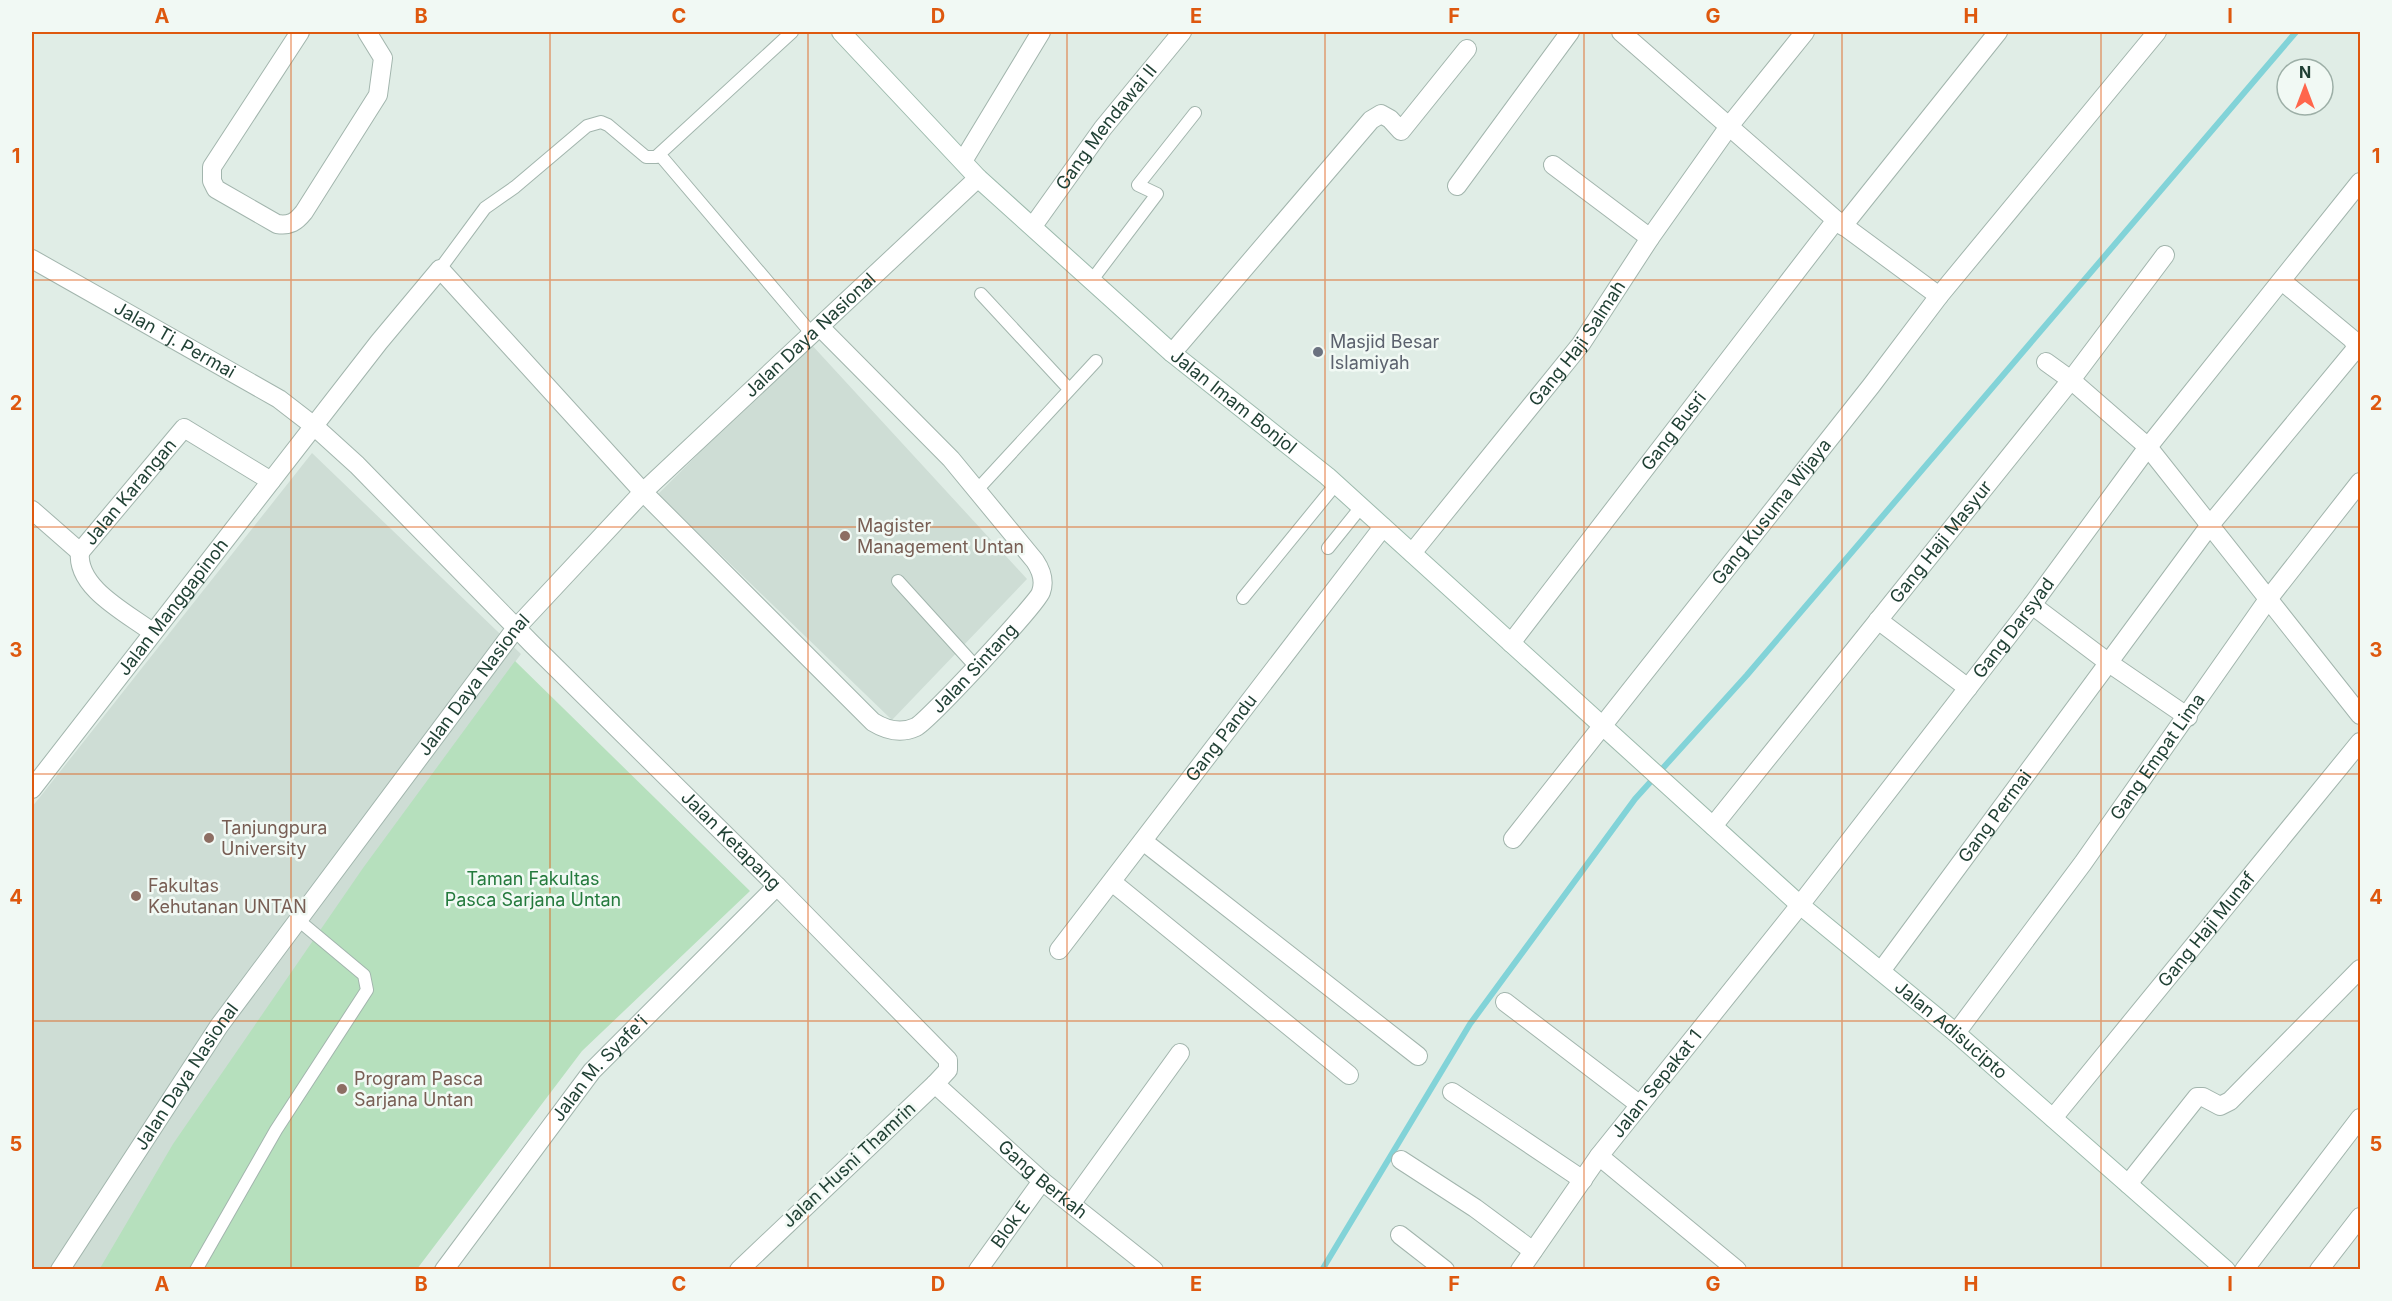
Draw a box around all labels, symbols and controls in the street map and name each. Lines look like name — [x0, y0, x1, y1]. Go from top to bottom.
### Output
text: A — [155, 4, 170, 28]
text: B — [414, 4, 428, 28]
text: C — [672, 4, 686, 28]
text: D — [931, 4, 945, 28]
text: E — [1190, 4, 1202, 28]
text: F — [1448, 4, 1460, 28]
text: G — [1705, 4, 1721, 28]
text: H — [1964, 4, 1978, 28]
text: I — [2227, 4, 2233, 28]
north arrow — [2275, 57, 2335, 117]
street label: Gang Mendawai II — [1051, 60, 1161, 194]
text: N — [2299, 62, 2311, 82]
text: 1 — [12, 144, 20, 168]
text: 1 — [2372, 144, 2380, 168]
street label: Jalan Daya Nasional — [740, 268, 880, 401]
street label: Gang Haji Salmah — [1524, 277, 1629, 410]
street label: Jalan Tj. Permai — [111, 297, 239, 382]
place label: Masjid Besar Islamiyah — [1330, 331, 1440, 373]
street label: Jalan Imam Bonjol — [1167, 345, 1301, 458]
marker: Masjid Besar Islamiyah — [1311, 345, 1325, 359]
street label: Gang Busri — [1636, 387, 1710, 475]
text: 2 — [10, 391, 22, 415]
text: 2 — [2370, 391, 2382, 415]
street label: Jalan Karangan — [79, 434, 180, 549]
street label: Gang Kusuma Wijaya — [1707, 434, 1835, 589]
street label: Gang Haji Masyur — [1885, 476, 1996, 607]
place label: Magister Management Untan — [857, 515, 1024, 557]
marker: Magister Management Untan — [838, 529, 852, 543]
street label: Jalan Manggapinoh — [113, 535, 232, 680]
street label: Gang Darsyad — [1968, 574, 2058, 682]
street label: Jalan Daya Nasional — [413, 609, 534, 760]
street label: Jalan Sintang — [927, 619, 1021, 717]
text: 3 — [10, 638, 22, 662]
text: 3 — [2370, 638, 2382, 662]
street label: Gang Empat Lima — [2106, 689, 2209, 824]
street label: Gang Pandu — [1181, 690, 1261, 785]
street label: Gang Permai — [1954, 766, 2036, 866]
street label: Jalan Ketapang — [677, 786, 785, 894]
place label: Tanjungpura University — [221, 817, 327, 859]
marker: Tanjungpura University — [202, 831, 216, 845]
park label: Taman Fakultas Pasca Sarjana Untan — [445, 868, 621, 910]
street label: Gang Haji Munaf — [2153, 868, 2260, 991]
place label: Fakultas Kehutanan UNTAN — [148, 875, 307, 917]
text: 4 — [9, 885, 23, 909]
text: 4 — [2369, 885, 2383, 909]
marker: Fakultas Kehutanan UNTAN — [129, 889, 143, 903]
street label: Jalan Adisucipto — [1891, 976, 2012, 1083]
street label: Jalan Daya Nasional — [130, 999, 242, 1154]
street label: Jalan M. Syafe'i — [547, 1011, 652, 1125]
street label: Jalan Sepakat 1 — [1607, 1025, 1706, 1142]
place label: Program Pasca Sarjana Untan — [354, 1068, 483, 1110]
marker: Program Pasca Sarjana Untan — [335, 1082, 349, 1096]
street label: Jalan Husni Thamrin — [778, 1098, 920, 1232]
text: 5 — [10, 1132, 22, 1156]
text: 5 — [2370, 1132, 2382, 1156]
street label: Gang Berkah — [994, 1136, 1092, 1223]
street label: Blok E — [986, 1197, 1034, 1252]
text: A — [155, 1272, 170, 1296]
text: B — [414, 1272, 428, 1296]
text: C — [672, 1272, 686, 1296]
text: D — [931, 1272, 945, 1296]
text: E — [1190, 1272, 1202, 1296]
text: F — [1448, 1272, 1460, 1296]
text: G — [1705, 1272, 1721, 1296]
text: H — [1964, 1272, 1978, 1296]
text: I — [2227, 1272, 2233, 1296]

